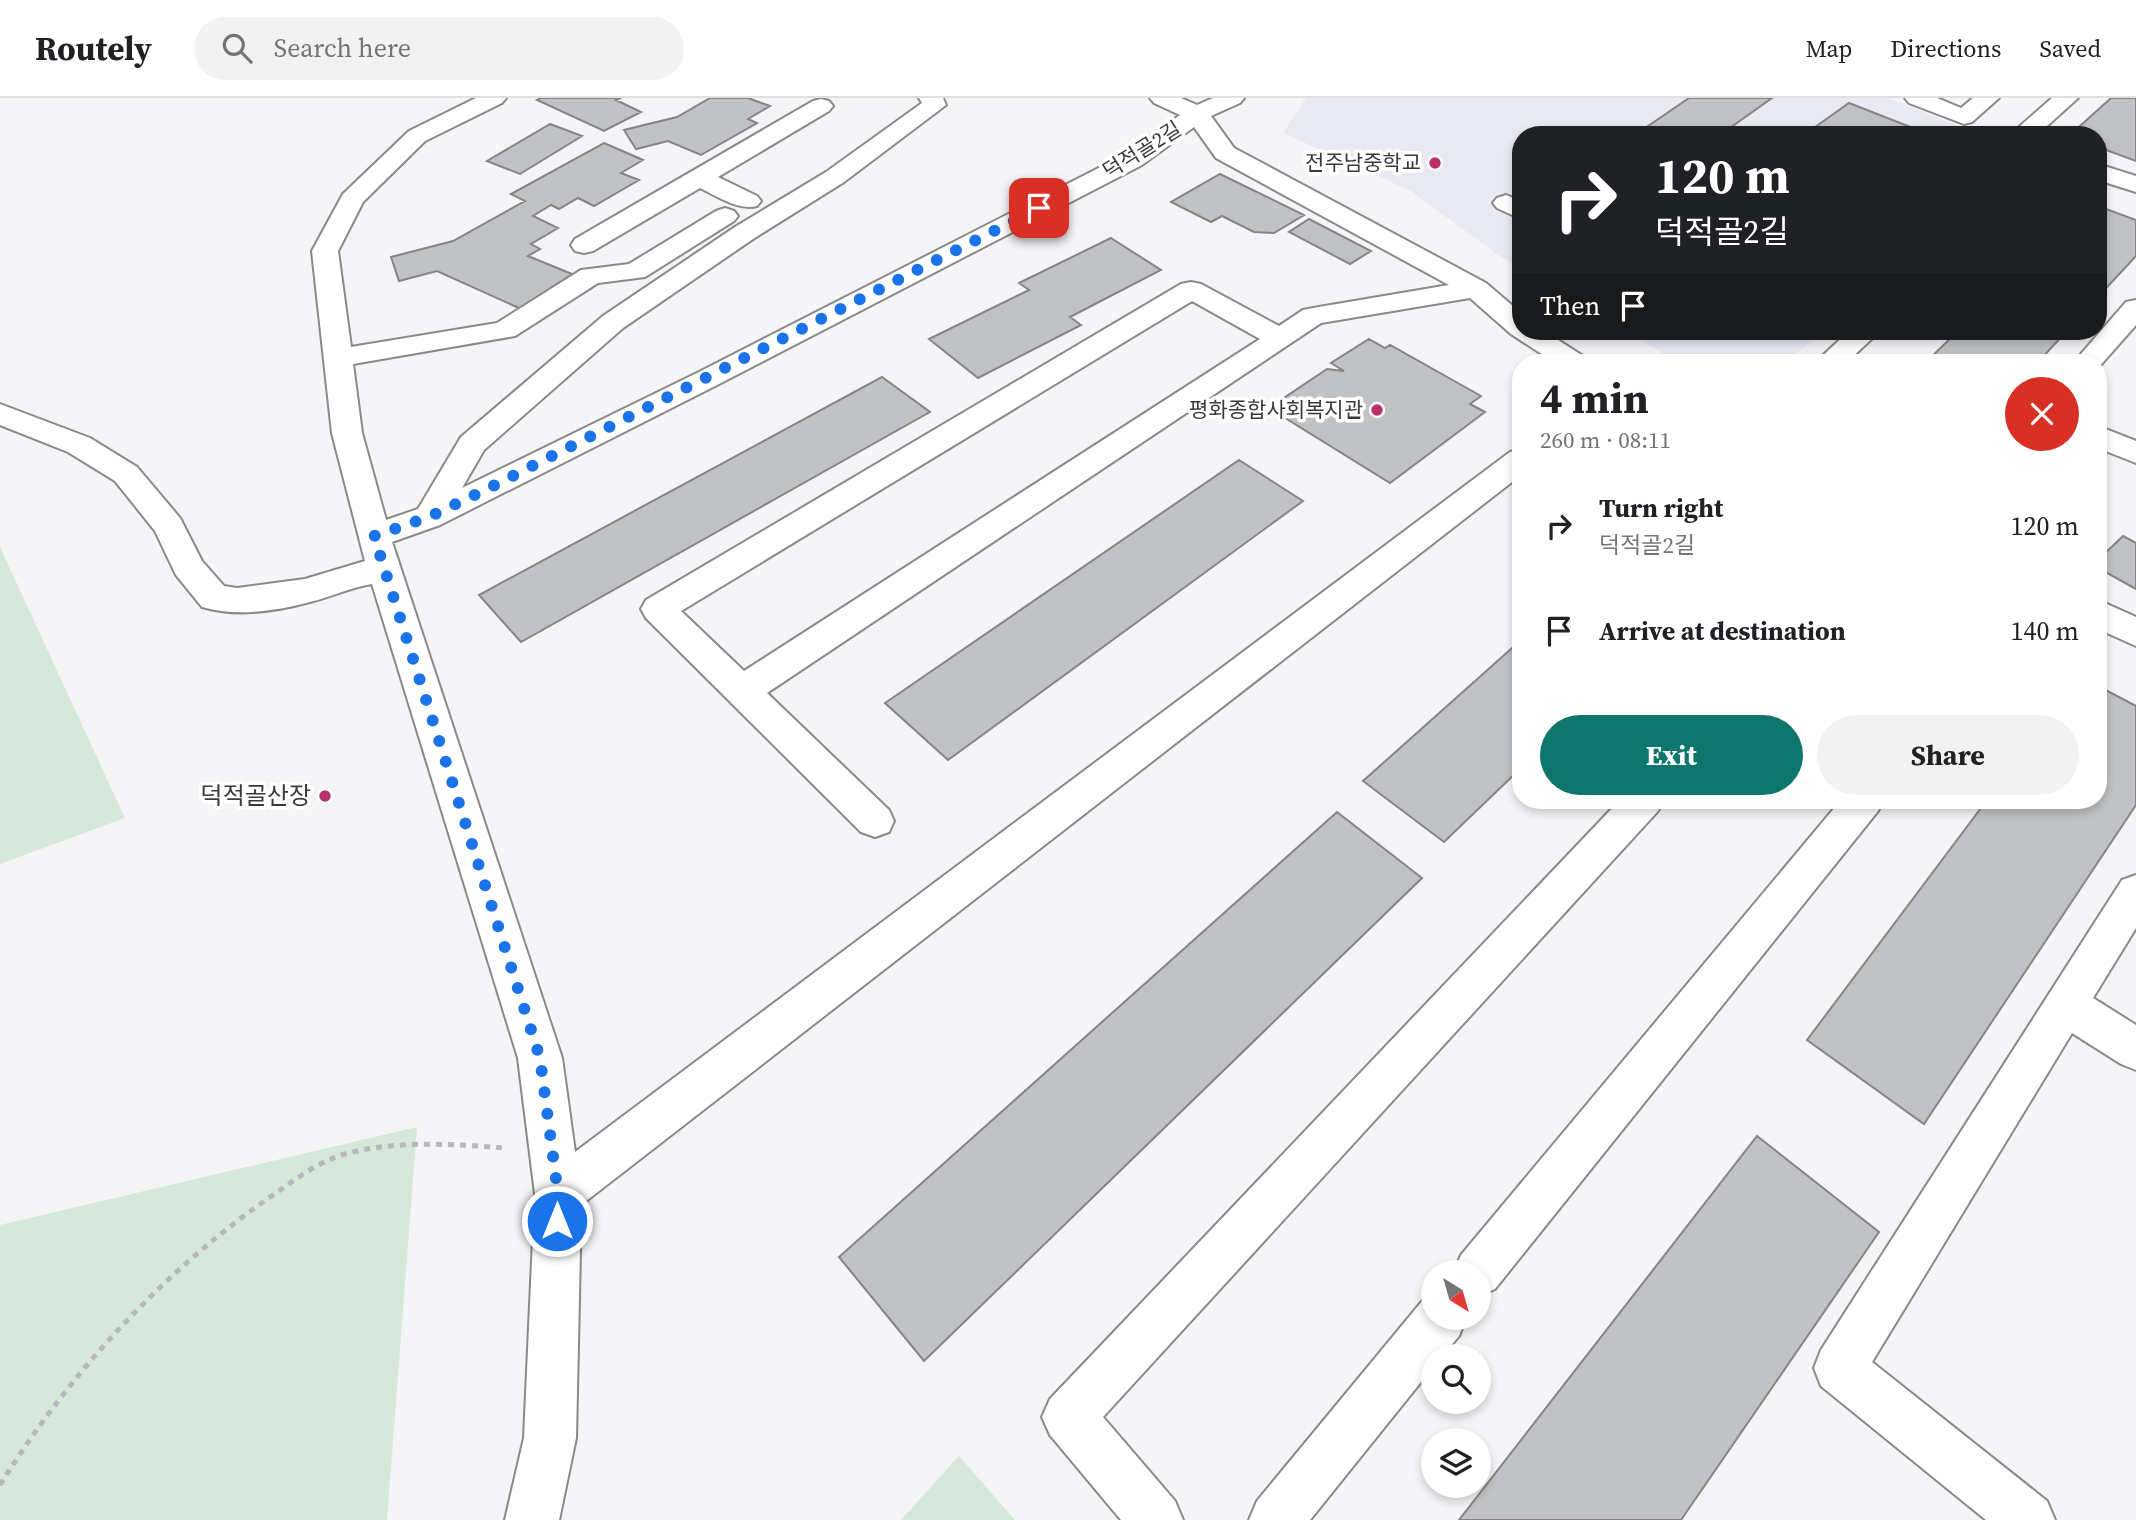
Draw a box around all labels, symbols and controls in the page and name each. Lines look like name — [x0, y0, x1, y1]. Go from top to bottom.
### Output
search box — [194, 17, 684, 80]
text: Routely — [35, 26, 152, 71]
icon: search — [218, 29, 256, 67]
text: Search here — [274, 30, 411, 66]
text: Map — [1805, 32, 1852, 65]
text: Directions — [1890, 32, 2001, 65]
text: Saved — [2039, 32, 2101, 65]
street label: 덕적골2길 — [1097, 114, 1187, 185]
text: 120 m — [1655, 142, 1790, 209]
place label: 전주남중학교 — [1305, 148, 1421, 177]
icon: right — [1540, 154, 1631, 245]
marker: 전주남중학교 — [1427, 155, 1443, 171]
pin — [1009, 178, 1069, 238]
icon: arrive — [1020, 189, 1058, 227]
text: 덕적골2길 — [1655, 210, 1789, 254]
icon: arrive — [1614, 287, 1652, 325]
text: Then — [1540, 288, 1600, 324]
text: 4 min — [1540, 369, 1649, 427]
button: close — [2005, 377, 2079, 451]
place label: 평화종합사회복지관 — [1189, 395, 1363, 424]
marker: 평화종합사회복지관 — [1369, 402, 1385, 418]
text: 260 m · 08:11 — [1540, 424, 1671, 456]
text: Turn right — [1599, 490, 1723, 526]
icon: right — [1540, 507, 1578, 545]
text: 120 m — [2011, 508, 2079, 544]
text: 덕적골2길 — [1599, 529, 1695, 561]
icon: arrive — [1540, 612, 1578, 650]
text: Arrive at destination — [1599, 613, 1846, 649]
text: 140 m — [2011, 613, 2079, 649]
button: Exit — [1540, 715, 1803, 795]
button: Share — [1817, 715, 2079, 795]
place label: 덕적골산장 — [201, 779, 311, 812]
marker: 덕적골산장 — [317, 788, 333, 804]
position arrow — [520, 1184, 594, 1258]
north arrow — [1421, 1260, 1491, 1330]
map controls — [1421, 1260, 1491, 1498]
button: search — [1421, 1344, 1491, 1414]
button: layers — [1421, 1428, 1491, 1498]

